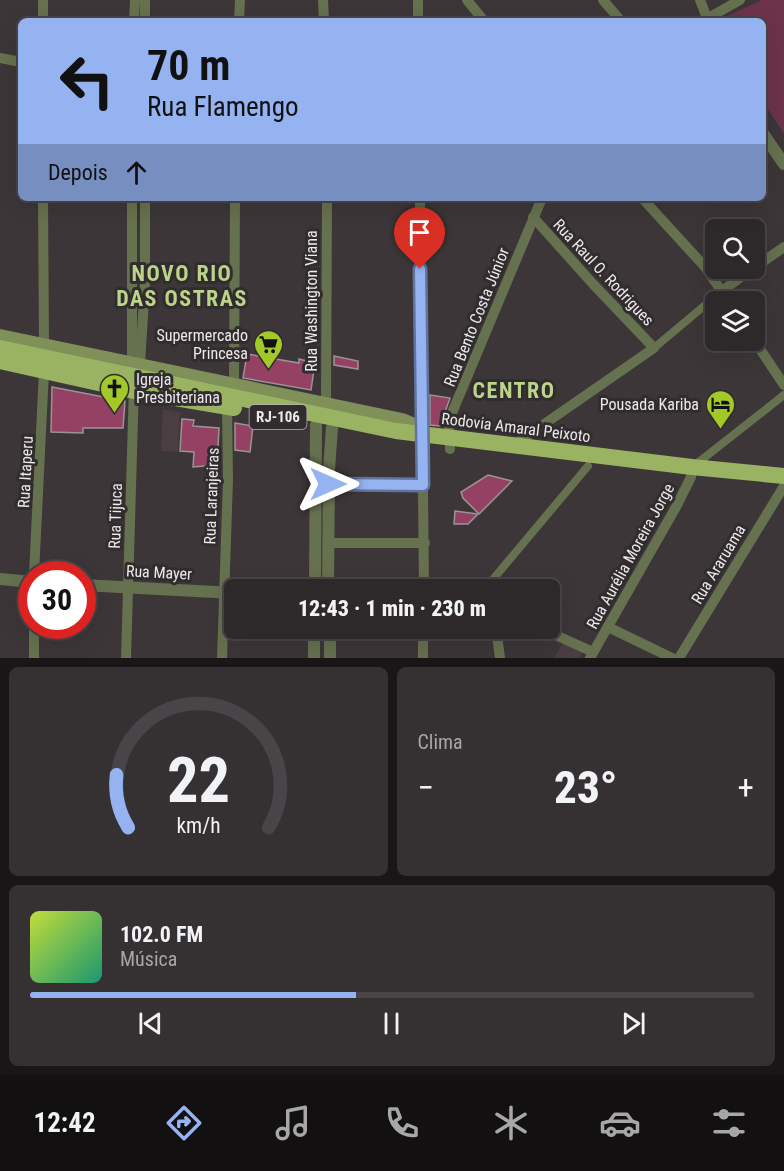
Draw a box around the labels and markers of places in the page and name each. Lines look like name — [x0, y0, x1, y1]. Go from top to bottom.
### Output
pin — [394, 207, 445, 269]
place label: Supermercado Princesa — [156, 326, 248, 363]
supermarket icon: Supermercado Princesa — [253, 328, 285, 370]
place label: Igreja Presbiteriana — [136, 370, 220, 407]
church icon: Igreja Presbiteriana — [99, 372, 131, 414]
hotel icon: Pousada Kariba — [704, 388, 736, 430]
place label: Pousada Kariba — [600, 395, 699, 414]

